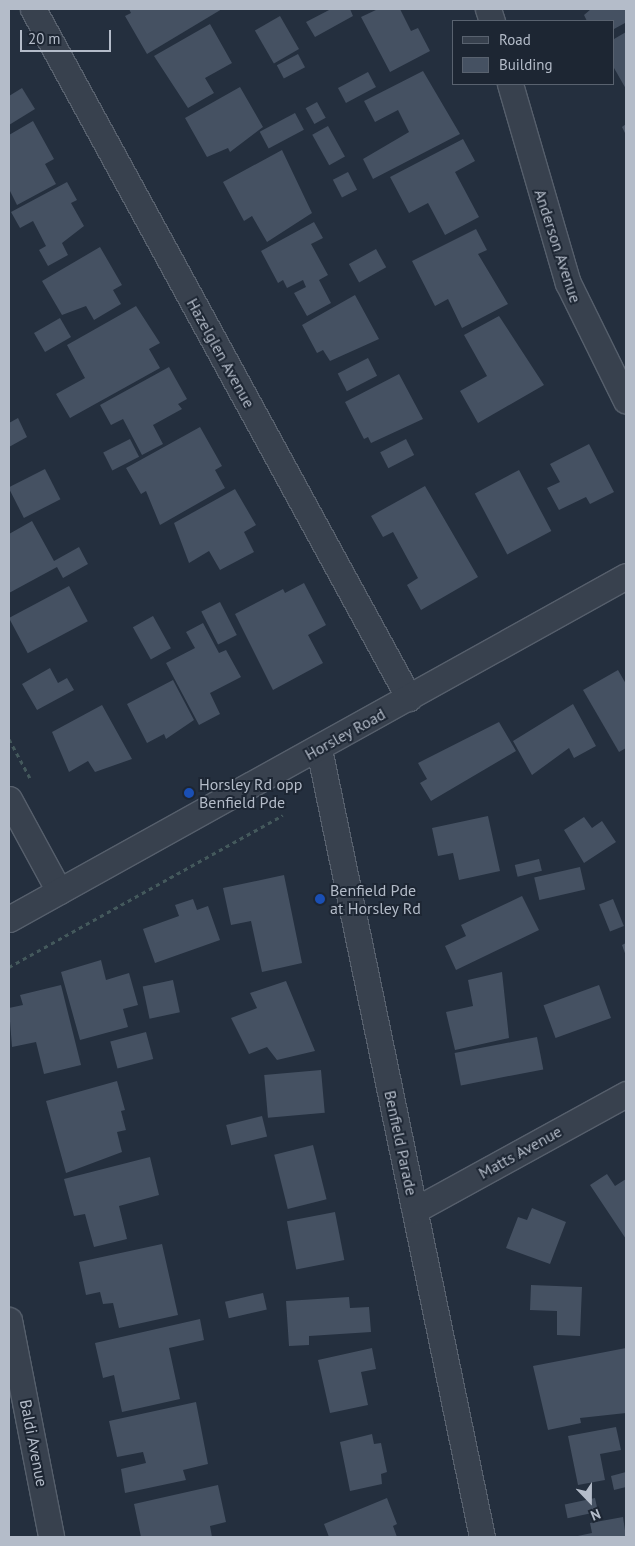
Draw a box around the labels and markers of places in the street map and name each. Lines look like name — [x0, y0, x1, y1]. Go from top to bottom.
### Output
place label: Horsley Rd opp Benfield Pde — [199, 774, 303, 812]
marker: Horsley Rd opp Benfield Pde — [183, 787, 195, 799]
place label: Benfield Pde at Horsley Rd — [330, 880, 421, 918]
marker: Benfield Pde at Horsley Rd — [314, 893, 326, 905]

